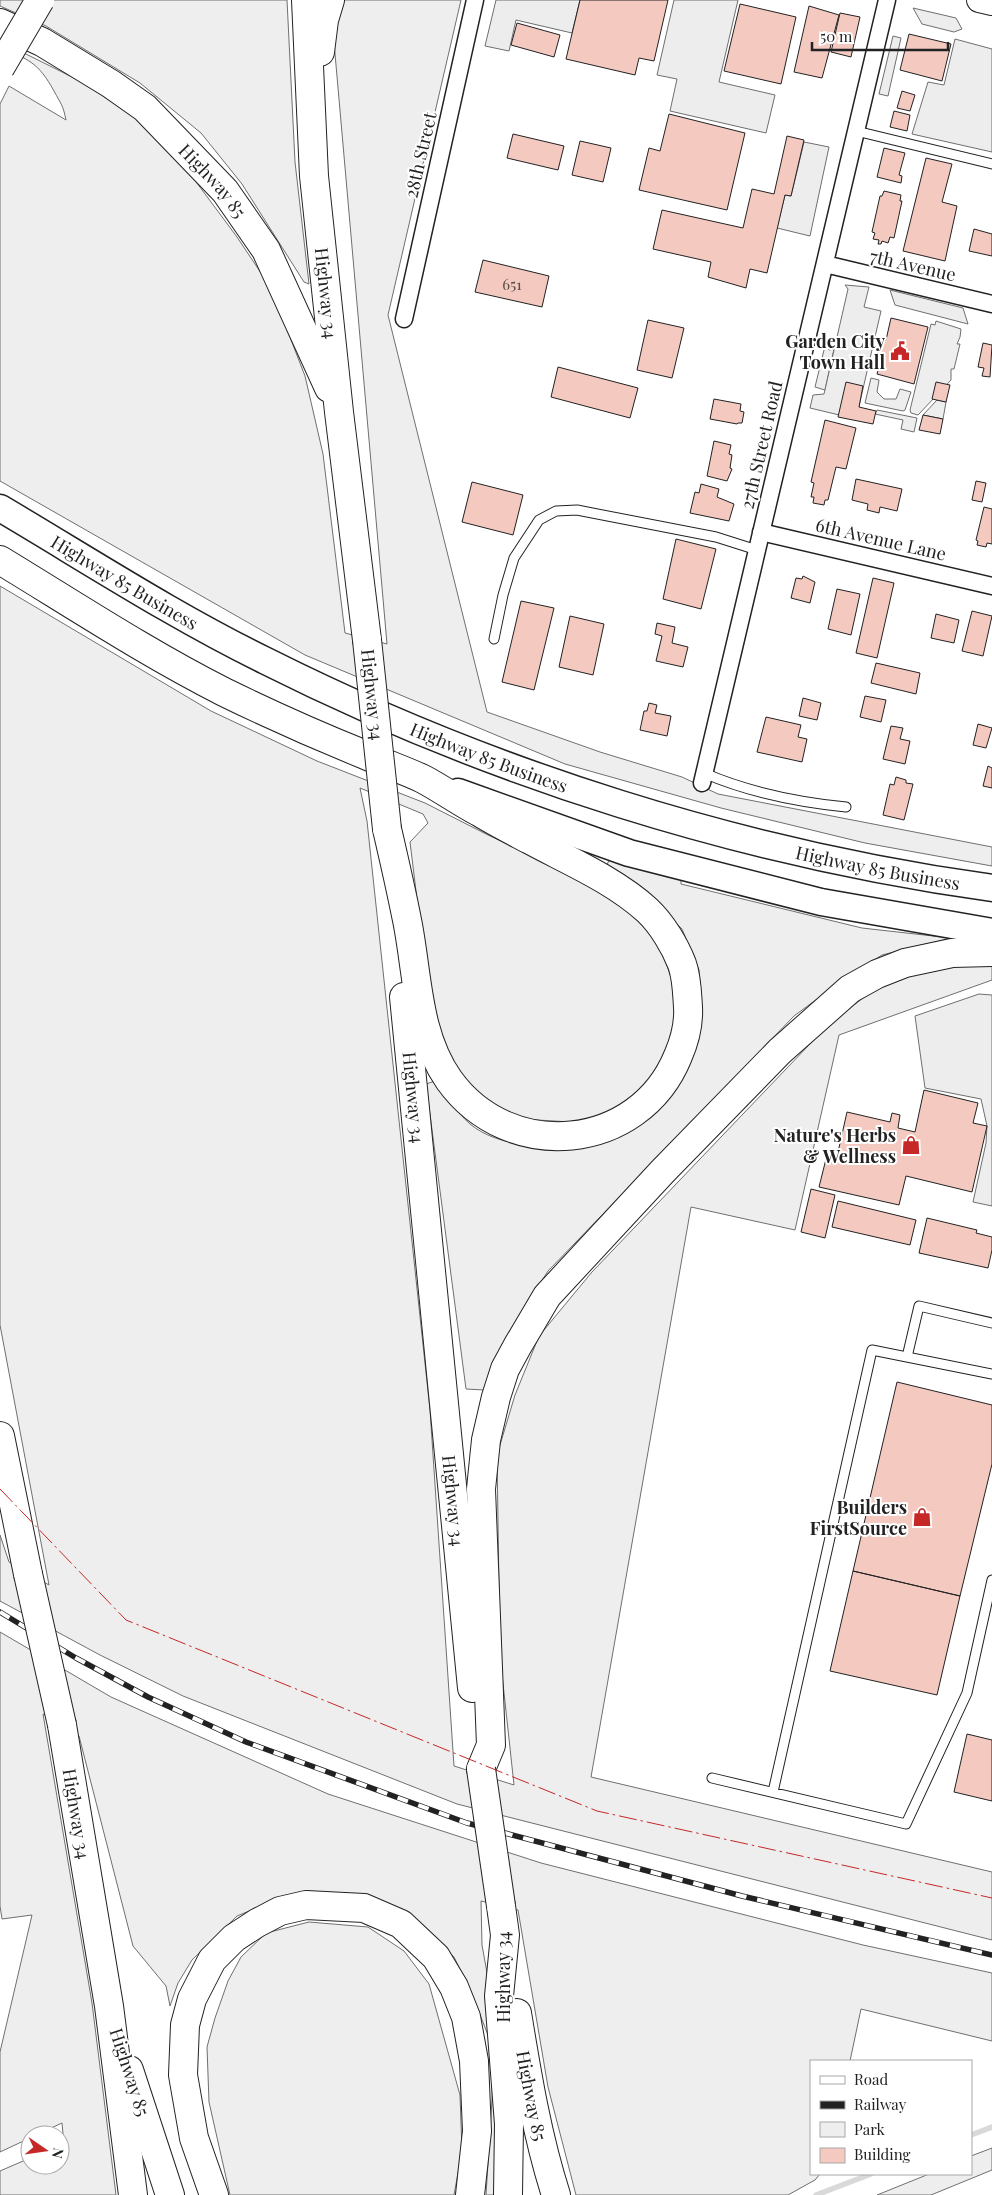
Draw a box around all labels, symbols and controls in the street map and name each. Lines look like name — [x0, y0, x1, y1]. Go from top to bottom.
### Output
scale bar — [812, 20, 948, 52]
text: 50 m — [820, 26, 853, 46]
street label: 28th Street — [398, 109, 442, 200]
street label: Highway 85 — [174, 138, 252, 222]
street label: 7th Avenue — [868, 243, 958, 287]
street label: Highway 34 — [310, 246, 343, 340]
house number: 651 — [502, 274, 522, 294]
place label: Garden City Town Hall — [785, 329, 886, 374]
public building icon: Garden City Town Hall — [889, 340, 911, 362]
street label: 27th Street Road — [735, 378, 788, 511]
street label: 6th Avenue Lane — [813, 512, 949, 566]
street label: Highway 85 Business — [47, 529, 202, 635]
street label: Highway 34 — [356, 648, 390, 742]
street label: Highway 85 Business — [406, 717, 571, 798]
street label: Highway 85 Business — [793, 840, 962, 895]
street label: Highway 34 — [397, 1051, 430, 1144]
place label: Nature's Herbs & Wellness — [774, 1123, 896, 1168]
shop icon: Nature's Herbs & Wellness — [900, 1134, 922, 1156]
street label: Highway 34 — [437, 1454, 470, 1547]
place label: Builders FirstSource — [810, 1495, 907, 1540]
shop icon: Builders FirstSource — [911, 1506, 933, 1528]
street label: Highway 34 — [57, 1767, 96, 1861]
street label: Highway 34 — [491, 1931, 515, 2023]
street label: Highway 85 — [104, 2025, 156, 2119]
street label: Highway 85 — [511, 2049, 553, 2143]
legend — [810, 2060, 972, 2175]
text: Road — [854, 2069, 888, 2089]
text: Railway — [854, 2094, 907, 2114]
text: Park — [854, 2119, 886, 2139]
north arrow — [20, 2125, 70, 2175]
text: Building — [854, 2144, 911, 2164]
text: N — [48, 2146, 69, 2160]

